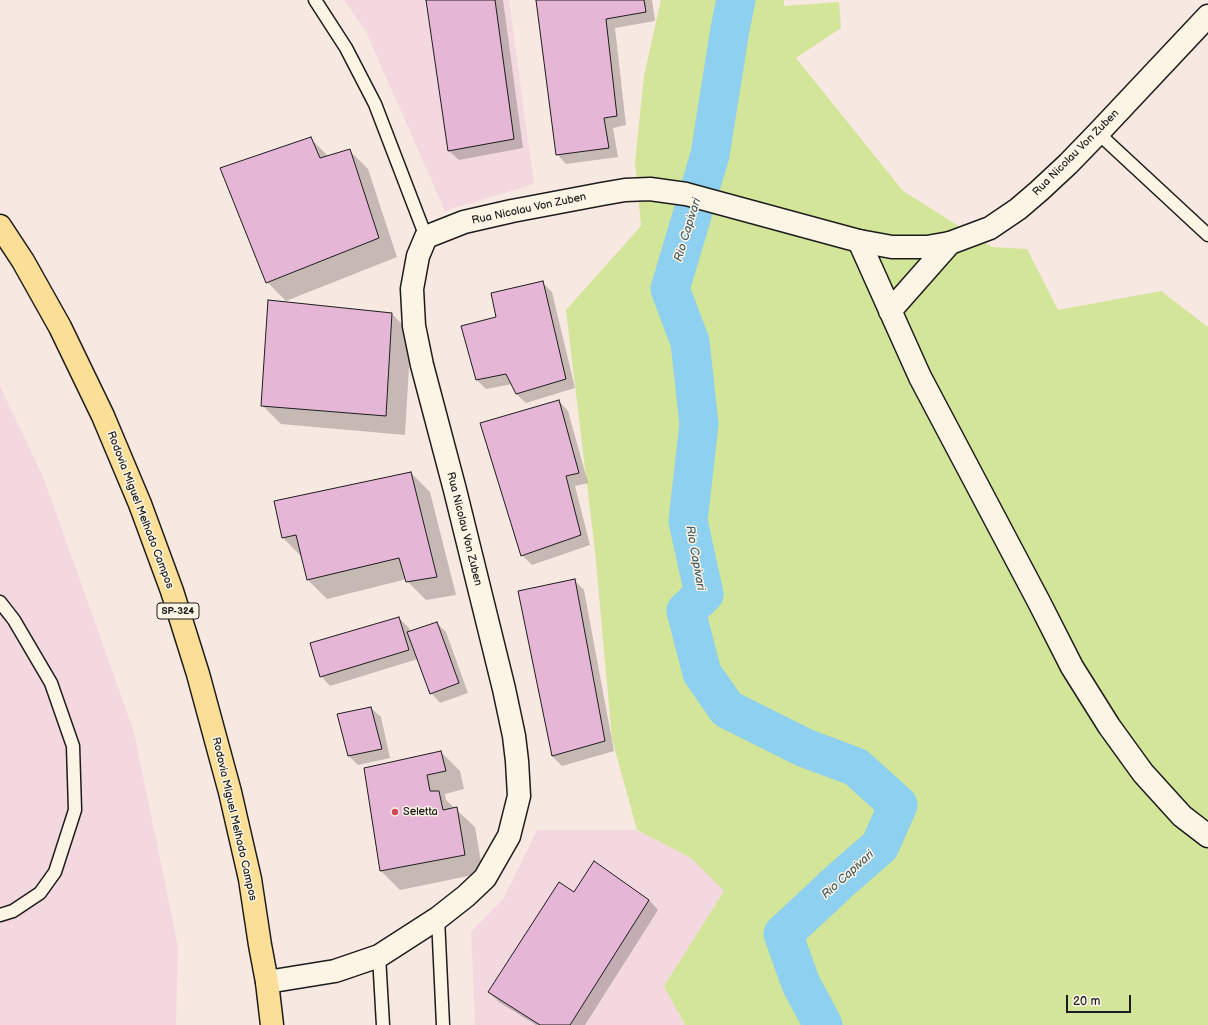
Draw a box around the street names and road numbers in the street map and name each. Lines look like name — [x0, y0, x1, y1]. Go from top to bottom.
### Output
street label: Rua Nicolau Von Zuben — [1030, 107, 1122, 199]
street label: Rua Nicolau Von Zuben — [471, 190, 587, 228]
street label: Rodovia Miguel Melhado Campos — [104, 429, 176, 591]
street label: Rua Nicolau Von Zuben — [443, 471, 485, 587]
road number: SP-324 — [157, 603, 199, 619]
street label: Rodovia Miguel Melhado Campos — [209, 736, 259, 902]

